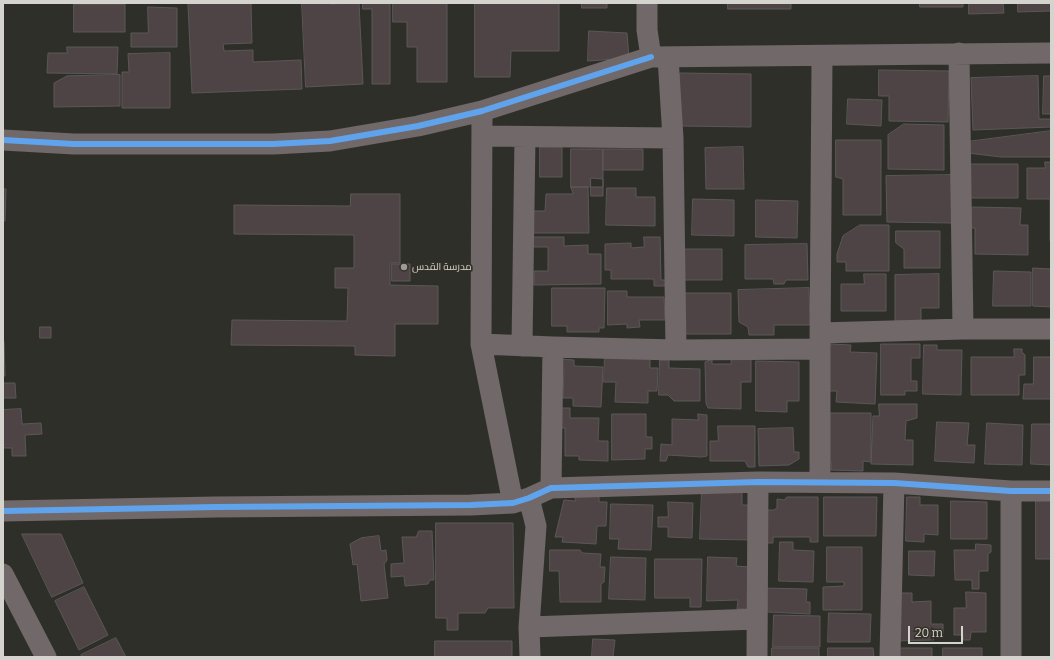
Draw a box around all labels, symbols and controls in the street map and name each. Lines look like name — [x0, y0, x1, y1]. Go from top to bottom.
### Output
place label: مدرسة القدس — [412, 261, 472, 273]
marker: مدرسة القدس — [399, 262, 409, 272]
scale bar — [910, 618, 965, 644]
text: 20 m — [915, 626, 943, 640]

